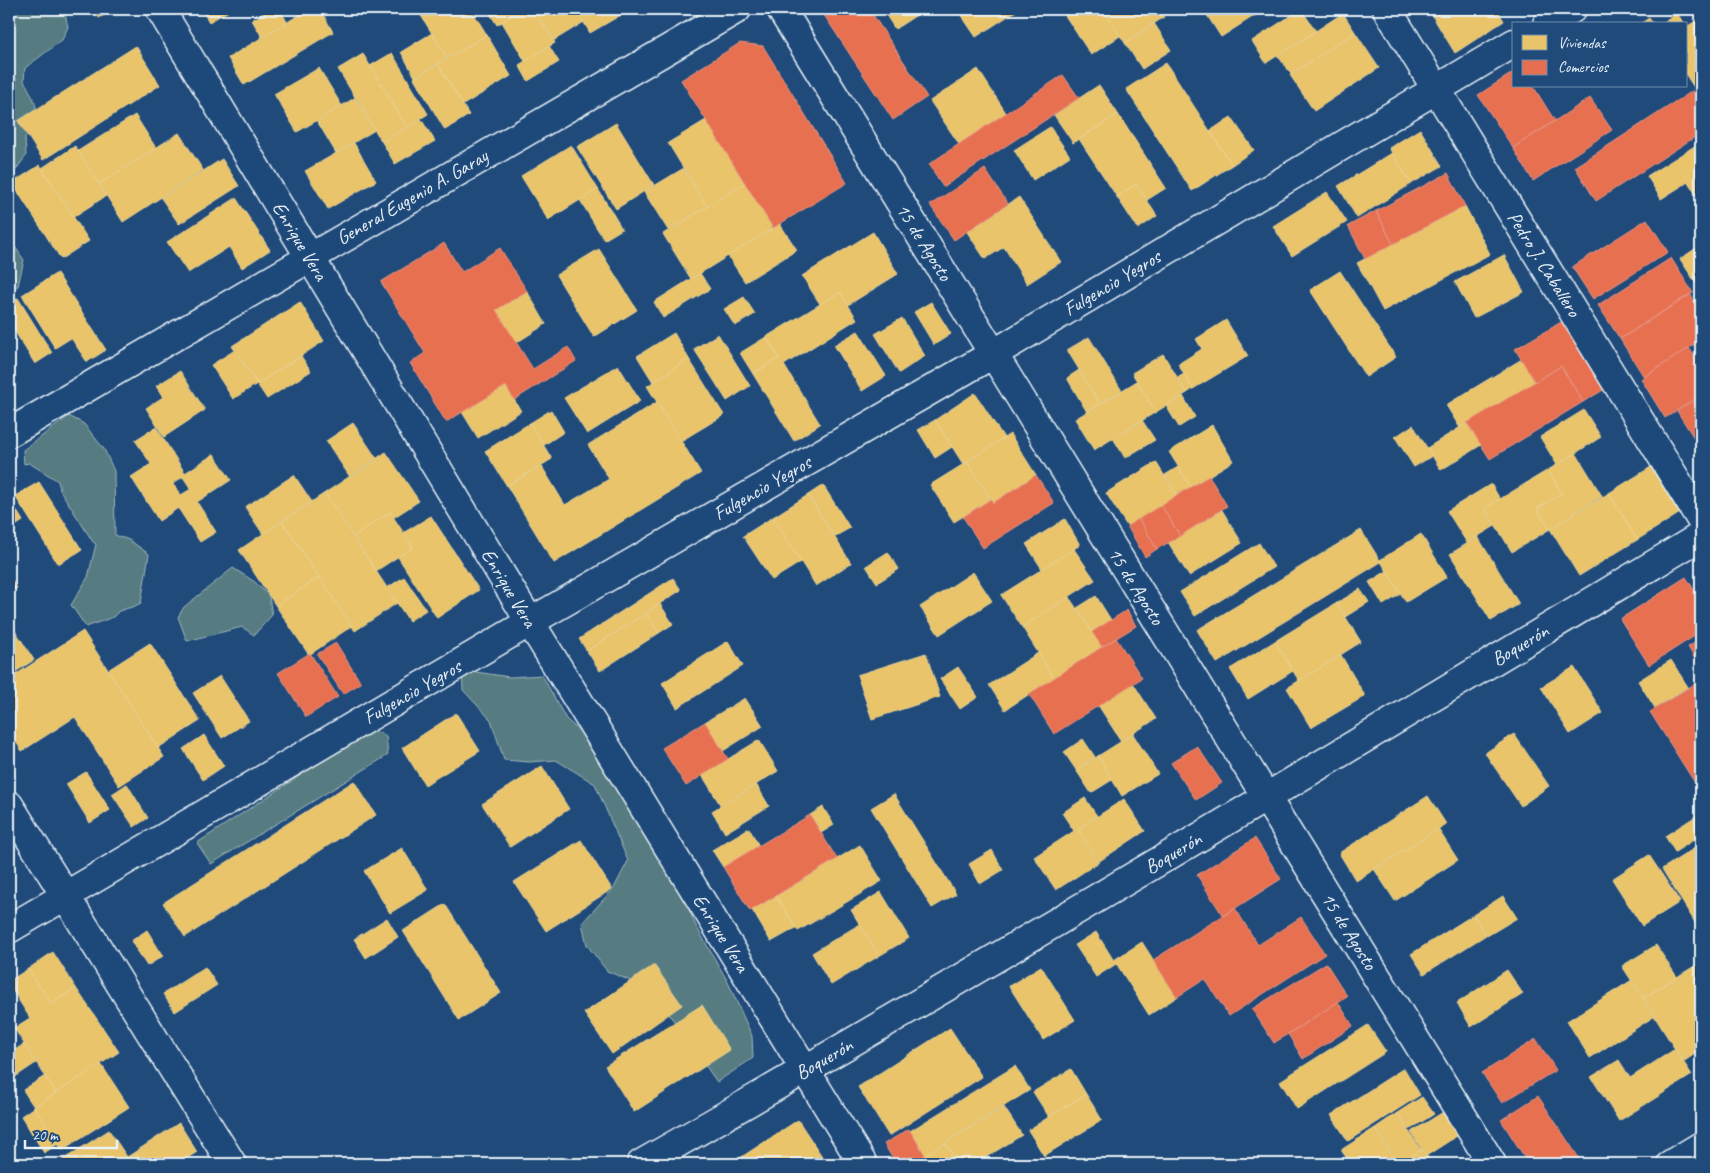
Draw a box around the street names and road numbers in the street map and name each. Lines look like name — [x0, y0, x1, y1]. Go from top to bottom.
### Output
street label: General Eugenio A. Garay — [332, 143, 493, 251]
street label: Enrique Vera — [267, 197, 334, 287]
street label: 15 de Agosto — [890, 199, 958, 286]
street label: Pedro J. Caballero — [1502, 207, 1587, 322]
street label: Fulgencio Yegros — [1059, 243, 1167, 322]
street label: Fulgencio Yegros — [709, 449, 817, 526]
street label: 15 de Agosto — [1102, 543, 1170, 630]
street label: Enrique Vera — [476, 544, 543, 634]
street label: Boquerón — [1487, 618, 1554, 672]
street label: Fulgencio Yegros — [359, 653, 467, 730]
street label: Boquerón — [1140, 826, 1207, 880]
street label: 15 de Agosto — [1315, 888, 1383, 975]
street label: Enrique Vera — [687, 889, 756, 978]
street label: Boquerón — [791, 1032, 858, 1085]

